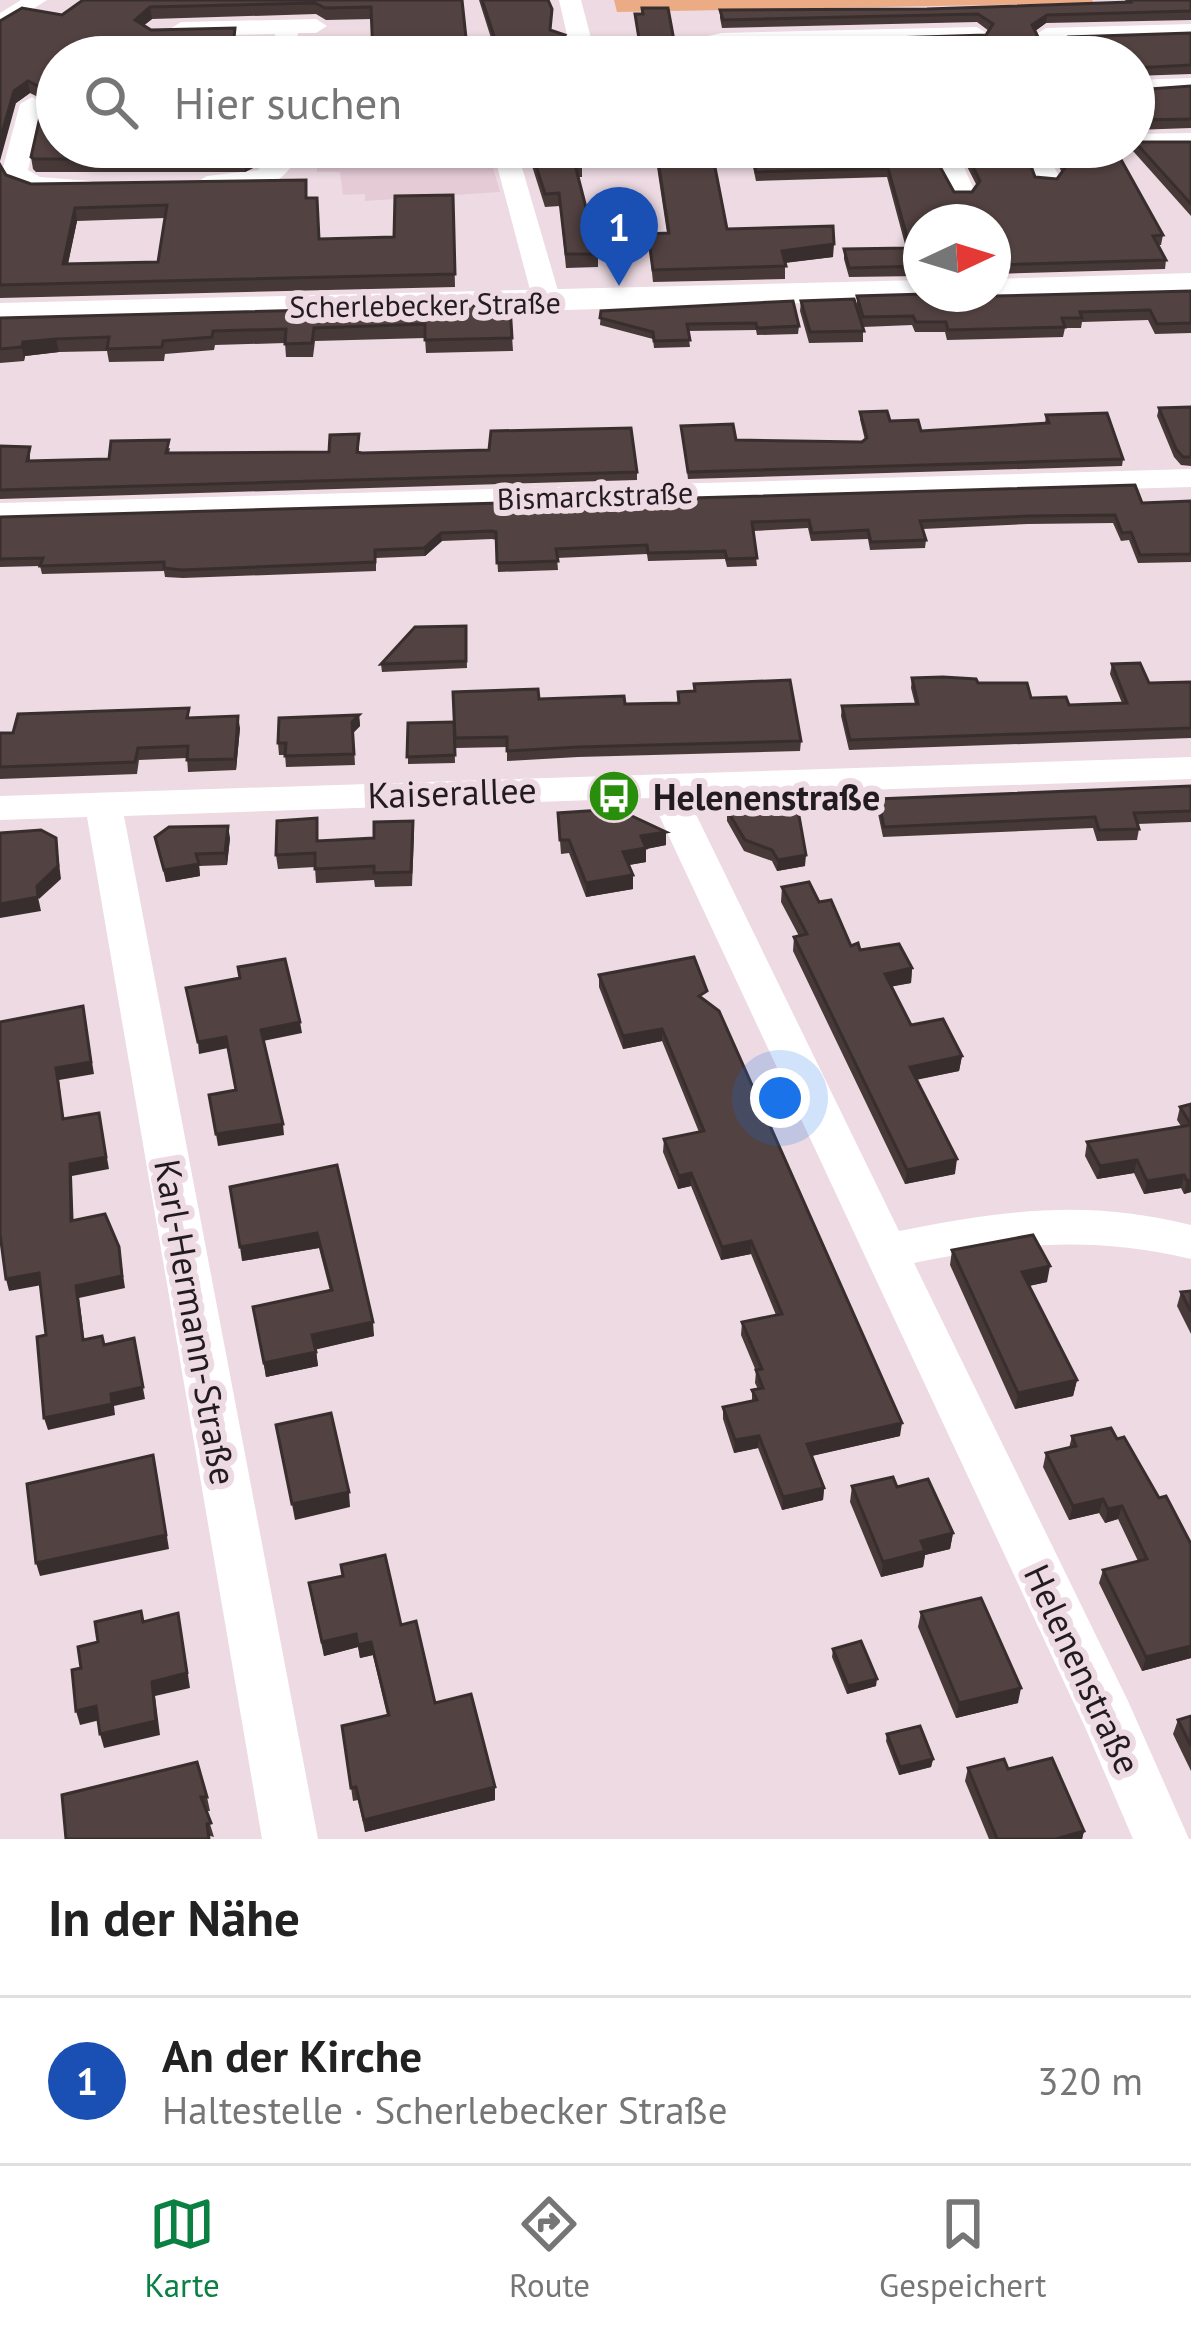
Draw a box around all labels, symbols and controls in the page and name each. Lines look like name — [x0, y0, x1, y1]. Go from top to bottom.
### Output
search box — [36, 36, 1155, 168]
icon: search — [78, 69, 144, 135]
text: Hier suchen — [174, 73, 402, 131]
pin: 1 — [580, 187, 658, 286]
north arrow — [903, 204, 1011, 312]
street label: Scherlebecker Straße — [289, 282, 561, 326]
street label: Bismarckstraße — [496, 472, 694, 518]
street label: Kaiserallee — [367, 766, 537, 818]
bus stop icon: Helenenstraße — [586, 768, 642, 824]
place label: Helenenstraße — [653, 773, 880, 820]
your location — [750, 1068, 810, 1128]
street label: Karl-Hermann-Straße — [144, 1156, 248, 1488]
street label: Helenenstraße — [1014, 1557, 1152, 1781]
text: In der Nähe — [48, 1884, 300, 1950]
text: An der Kirche — [162, 2026, 422, 2084]
text: 1 — [76, 2055, 98, 2106]
text: 320 m — [1037, 2055, 1143, 2106]
text: Haltestelle · Scherlebecker Straße — [162, 2084, 727, 2135]
tab: Karte — [145, 2191, 220, 2306]
tab: Route — [509, 2191, 590, 2306]
tab: Gespeichert — [879, 2191, 1046, 2306]

